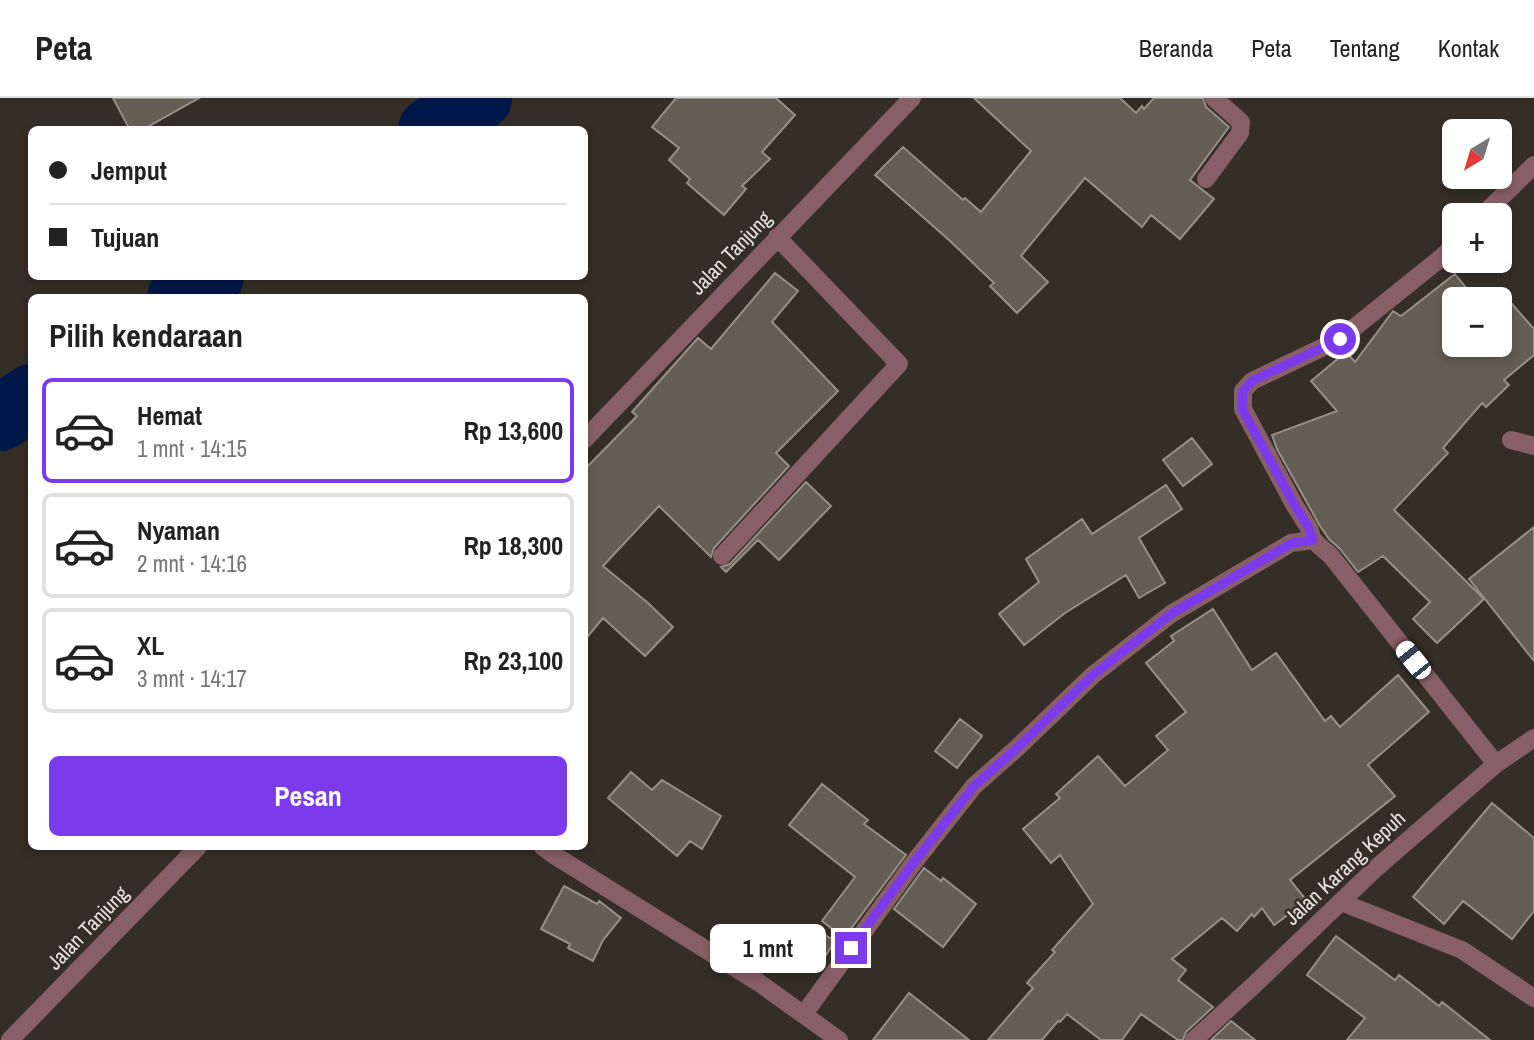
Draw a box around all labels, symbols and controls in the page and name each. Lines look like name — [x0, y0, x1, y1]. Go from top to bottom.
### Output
text: Peta — [35, 26, 92, 70]
text: Beranda — [1139, 32, 1213, 64]
text: Peta — [1251, 32, 1292, 64]
text: Tentang — [1330, 32, 1400, 64]
text: Kontak — [1438, 32, 1499, 64]
north arrow — [1442, 119, 1512, 189]
map controls — [1442, 119, 1512, 357]
text: Jemput — [91, 153, 167, 188]
button: + — [1442, 203, 1512, 273]
street label: Jalan Tanjung — [683, 204, 778, 301]
text: Tujuan — [91, 220, 159, 255]
button: − — [1442, 287, 1512, 357]
text: Pilih kendaraan — [49, 314, 243, 357]
route start — [1324, 323, 1356, 355]
text: Hemat — [137, 398, 202, 433]
icon: car — [53, 399, 116, 462]
text: Rp 13,600 — [463, 413, 563, 448]
text: 1 mnt · 14:15 — [137, 433, 247, 464]
text: Nyaman — [137, 513, 220, 548]
icon: car — [53, 514, 116, 577]
text: Rp 18,300 — [463, 528, 563, 563]
text: 2 mnt · 14:16 — [137, 548, 247, 579]
text: XL — [137, 628, 164, 663]
icon: car — [53, 629, 116, 692]
car — [1392, 637, 1435, 683]
text: Rp 23,100 — [463, 643, 563, 678]
text: 3 mnt · 14:17 — [137, 663, 247, 694]
button: Pesan — [49, 756, 567, 836]
street label: Jalan Karang Kepuh — [1278, 804, 1412, 931]
street label: Jalan Tanjung — [40, 879, 135, 976]
callout: 1 mnt — [711, 924, 826, 972]
route end — [835, 932, 867, 964]
text: 1 mnt — [743, 933, 793, 964]

